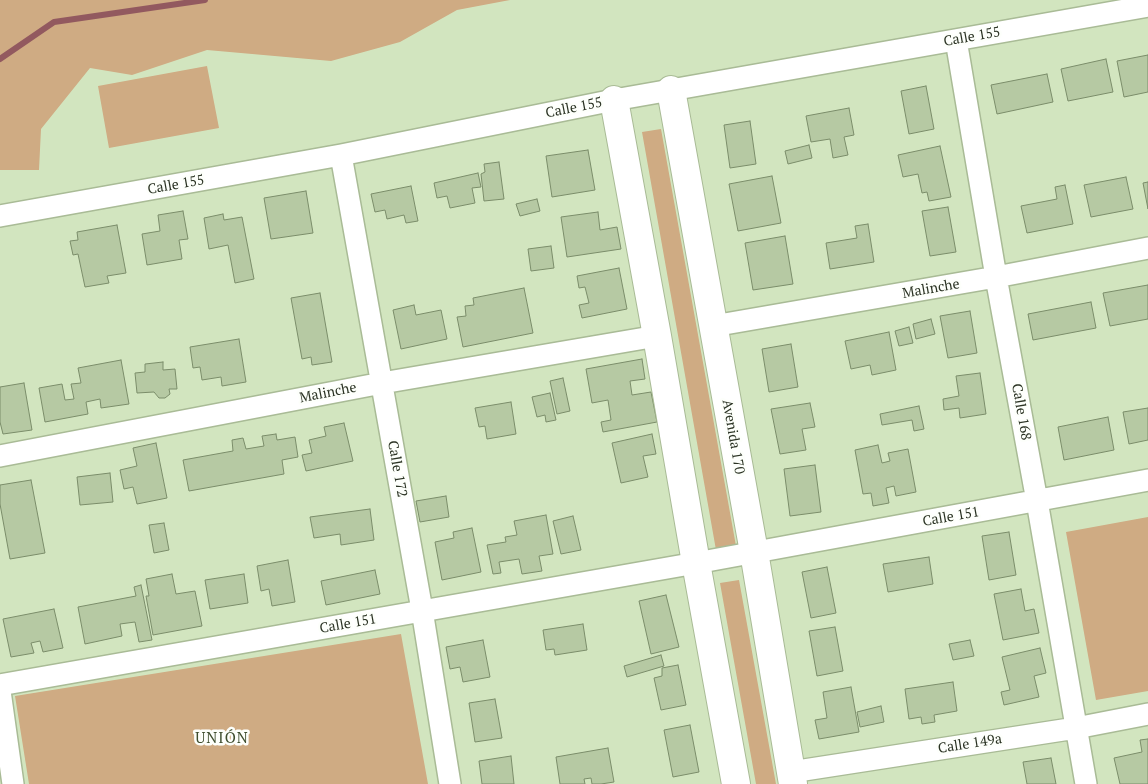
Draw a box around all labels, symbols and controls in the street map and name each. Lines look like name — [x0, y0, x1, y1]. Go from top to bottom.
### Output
street label: Calle 155 — [942, 24, 1002, 50]
street label: Calle 155 — [544, 94, 604, 122]
street label: Calle 155 — [146, 172, 206, 198]
street label: Malinche — [901, 276, 961, 302]
street label: Malinche — [298, 379, 358, 407]
street label: Calle 168 — [1008, 382, 1034, 442]
street label: Avenida 170 — [718, 398, 748, 476]
street label: Calle 172 — [384, 439, 410, 499]
street label: Calle 151 — [921, 504, 981, 530]
street label: Calle 151 — [318, 611, 378, 637]
district label: UNIÓN — [195, 730, 249, 748]
street label: Calle 149a — [937, 731, 1003, 757]

